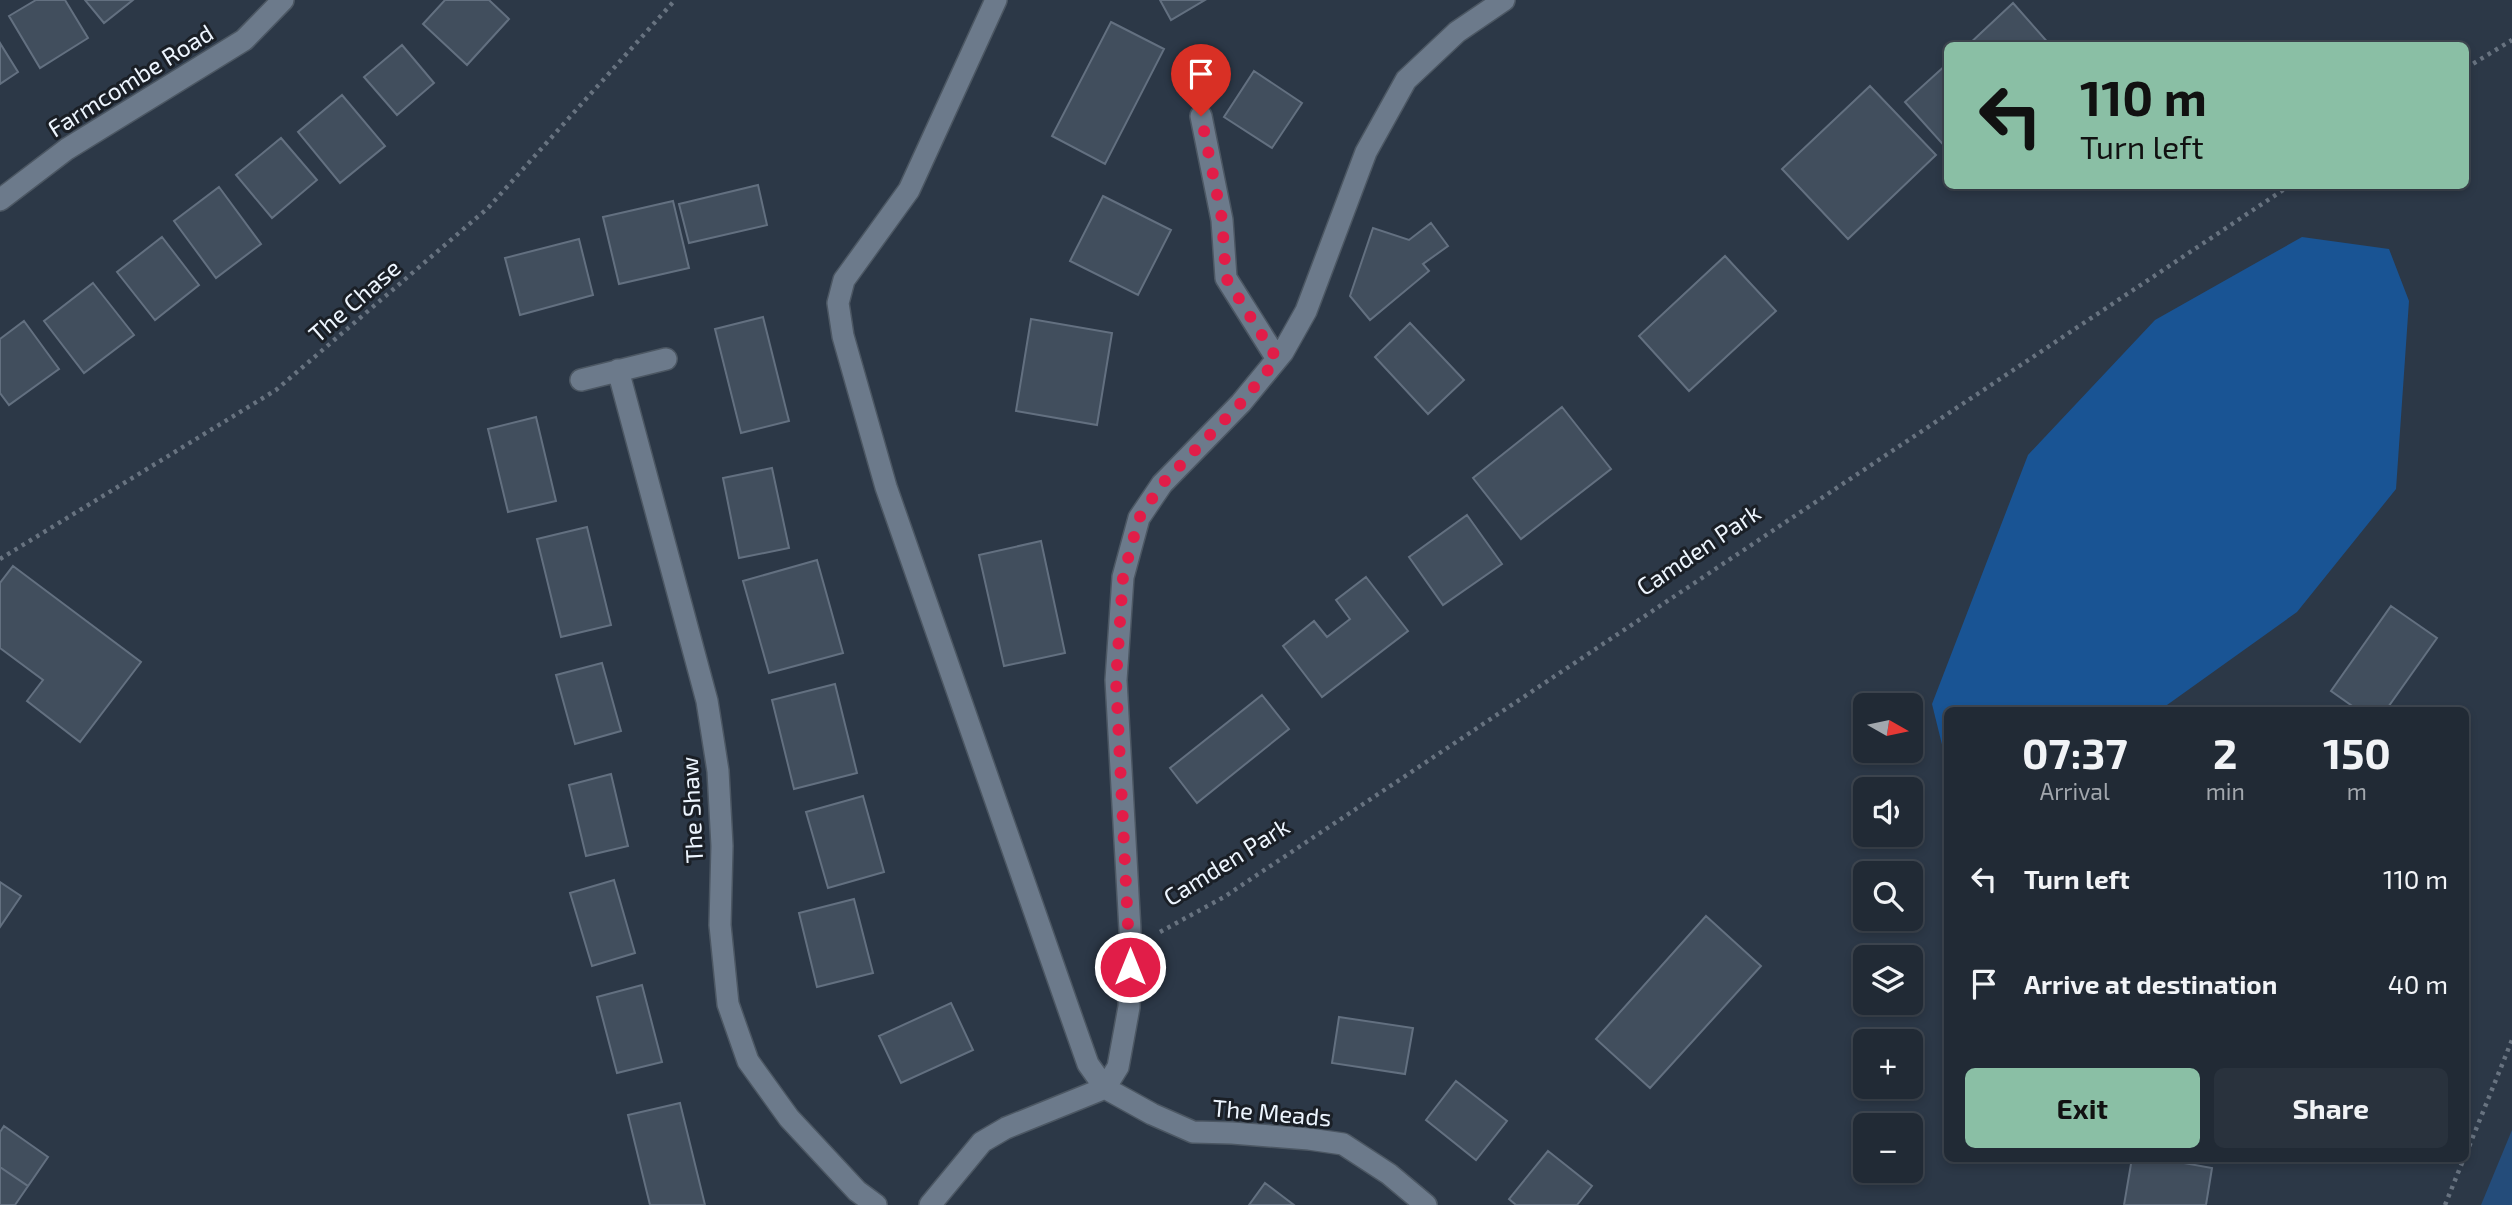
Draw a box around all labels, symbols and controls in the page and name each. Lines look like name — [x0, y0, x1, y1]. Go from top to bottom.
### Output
street label: Farmcombe Road — [42, 17, 218, 143]
pin — [1171, 44, 1231, 116]
icon: arrive — [1182, 55, 1220, 93]
text: 110 m — [2080, 67, 2207, 126]
icon: left — [1965, 70, 2056, 161]
text: Turn left — [2080, 127, 2204, 165]
street label: The Chase — [302, 252, 406, 348]
street label: Camden Park — [1631, 497, 1765, 601]
north arrow — [1853, 693, 1923, 763]
map controls — [1853, 693, 1923, 1183]
text: 07:37 — [2022, 727, 2128, 777]
text: 2 — [2213, 727, 2238, 777]
text: 150 — [2323, 727, 2391, 777]
street label: The Shaw — [674, 756, 708, 864]
button: sound — [1853, 777, 1923, 847]
text: Arrival — [2040, 777, 2110, 805]
text: min — [2206, 777, 2245, 805]
text: m — [2347, 777, 2367, 805]
street label: Camden Park — [1158, 811, 1294, 911]
icon: left — [1965, 860, 2003, 898]
button: search — [1853, 861, 1923, 931]
text: Turn left — [2024, 863, 2130, 894]
text: 110 m — [2383, 863, 2448, 894]
position arrow — [1093, 930, 1167, 1004]
button: layers — [1853, 945, 1923, 1015]
icon: arrive — [1965, 965, 2003, 1003]
text: Arrive at destination — [2024, 968, 2277, 999]
text: 40 m — [2388, 968, 2448, 999]
button: + — [1853, 1029, 1923, 1099]
button: Exit — [1965, 1068, 2200, 1148]
button: Share — [2214, 1068, 2448, 1148]
street label: The Meads — [1211, 1092, 1333, 1132]
button: − — [1853, 1113, 1923, 1183]

